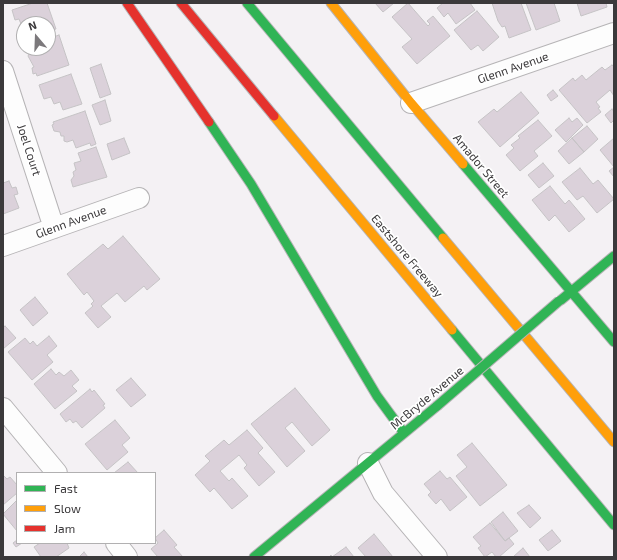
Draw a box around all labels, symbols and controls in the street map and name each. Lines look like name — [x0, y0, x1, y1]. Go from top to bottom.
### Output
north arrow — [16, 16, 56, 56]
text: N — [26, 18, 38, 33]
street label: Glenn Avenue — [475, 49, 551, 87]
street label: Joel Court — [14, 122, 44, 178]
street label: Amador Street — [450, 131, 512, 201]
street label: Glenn Avenue — [34, 203, 108, 241]
street label: Eastshore Freeway — [368, 211, 446, 301]
street label: McBryde Avenue — [387, 363, 467, 433]
legend — [16, 472, 156, 544]
text: Fast — [54, 481, 77, 495]
text: Slow — [54, 501, 81, 515]
text: Jam — [54, 521, 75, 535]

